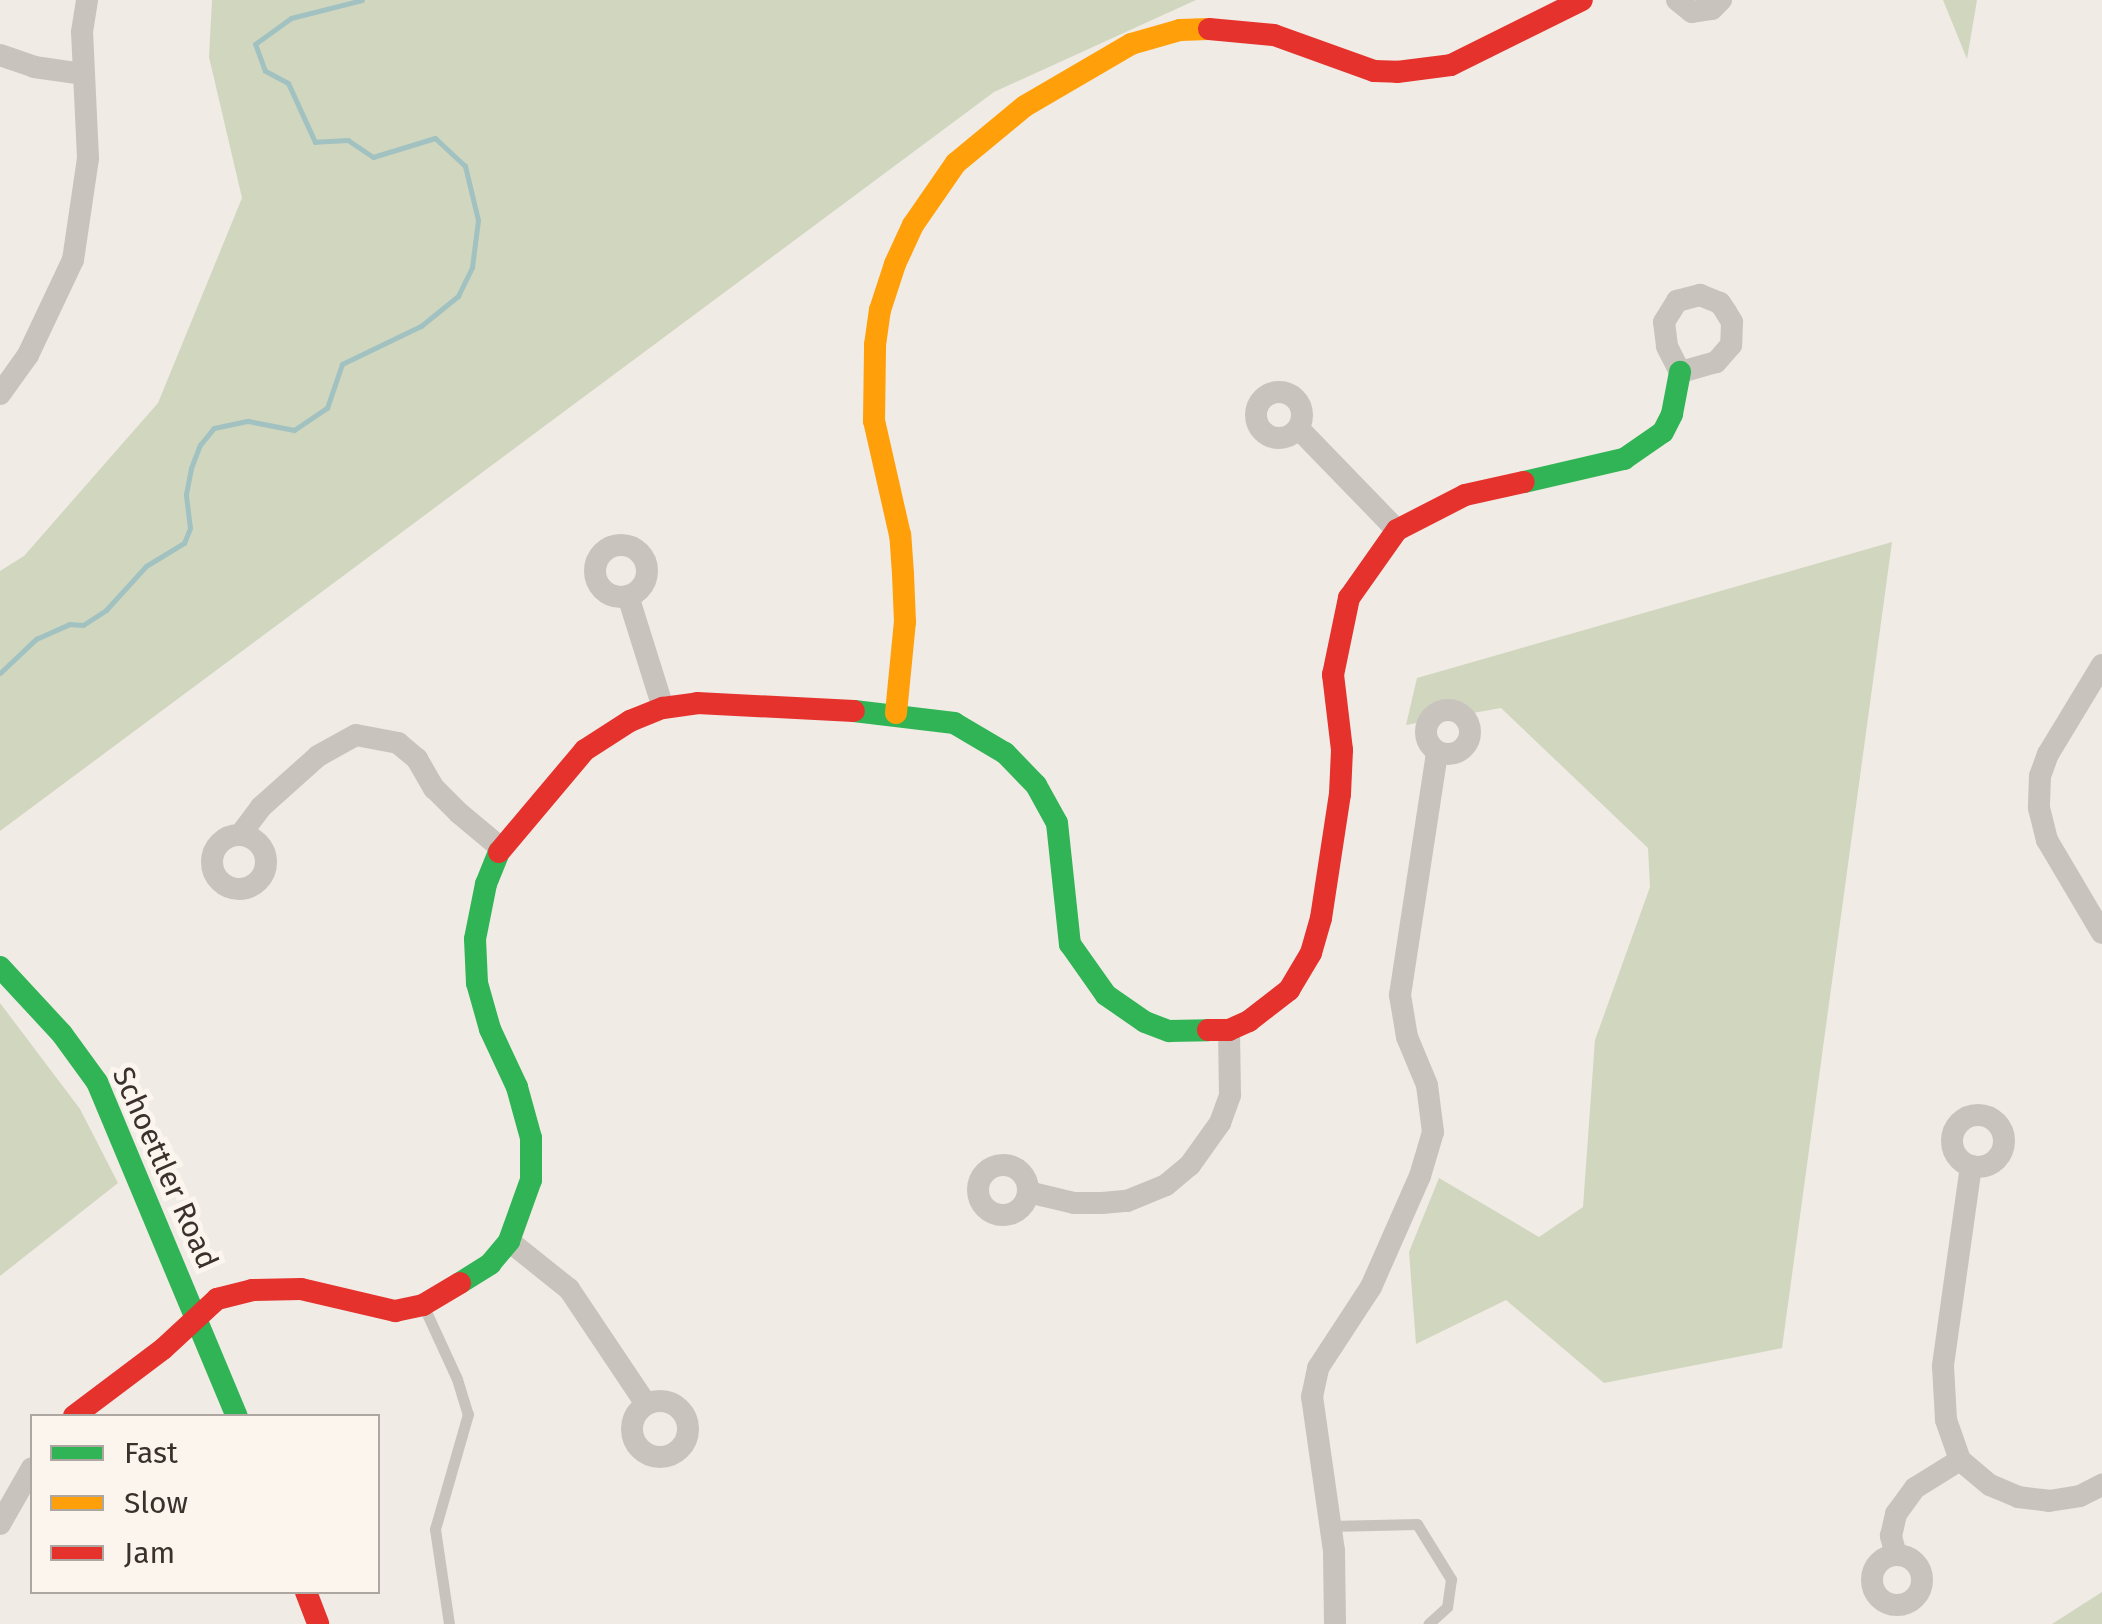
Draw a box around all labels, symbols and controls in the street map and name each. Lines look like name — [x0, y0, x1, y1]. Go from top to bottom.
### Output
street label: Schoettler Road — [104, 1061, 226, 1275]
legend — [30, 1414, 380, 1594]
text: Fast — [124, 1435, 178, 1471]
text: Slow — [124, 1485, 188, 1521]
text: Jam — [124, 1535, 175, 1571]

